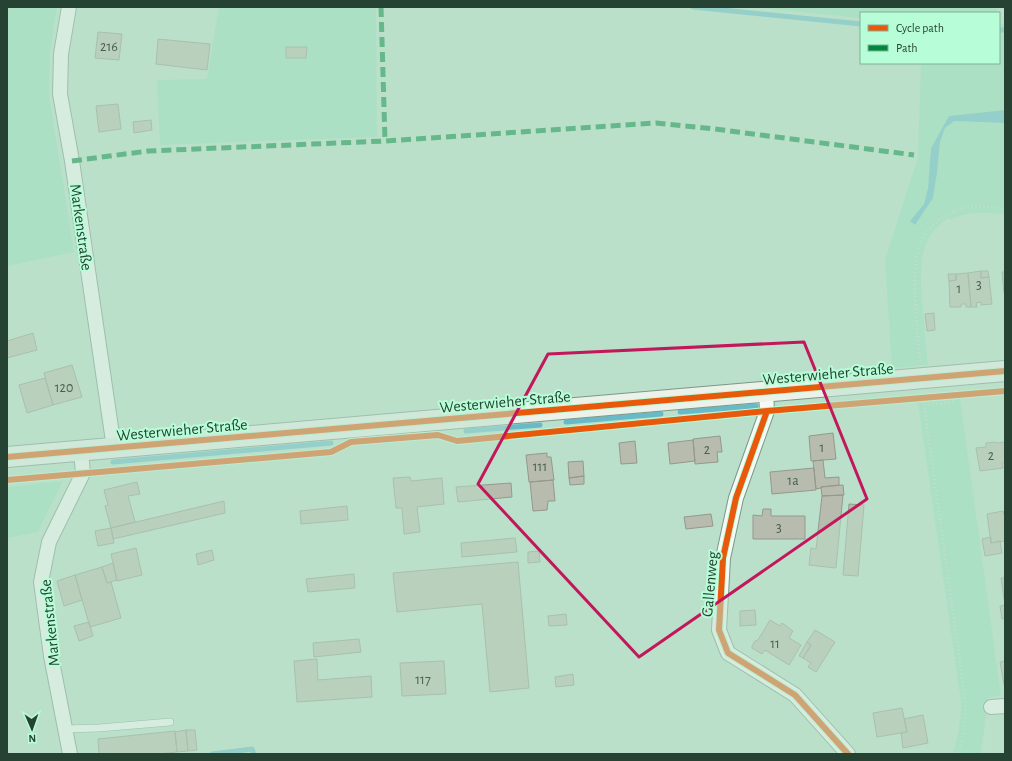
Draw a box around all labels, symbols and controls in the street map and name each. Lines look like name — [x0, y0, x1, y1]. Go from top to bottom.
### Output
legend — [860, 12, 1000, 64]
text: Cycle path — [896, 22, 944, 35]
house number: 216 — [100, 40, 118, 54]
text: Path — [896, 42, 918, 54]
street label: Markenstraße — [67, 183, 95, 271]
house number: 3 — [976, 278, 982, 292]
house number: 1 — [957, 282, 961, 296]
street label: Westerwieher Straße — [762, 360, 894, 388]
house number: 120 — [55, 381, 73, 395]
street label: Westerwieher Straße — [439, 388, 571, 416]
street label: Westerwieher Straße — [116, 416, 248, 444]
house number: 1 — [820, 441, 824, 455]
house number: 2 — [704, 443, 710, 457]
house number: 2 — [988, 449, 994, 463]
house number: 111 — [533, 460, 547, 474]
house number: 1a — [787, 474, 799, 488]
house number: 3 — [776, 521, 782, 535]
street label: Gallenweg — [699, 550, 721, 617]
street label: Markenstraße — [37, 579, 63, 667]
house number: 11 — [770, 637, 780, 651]
house number: 117 — [415, 673, 431, 687]
north arrow — [12, 709, 52, 749]
text: N — [28, 733, 36, 744]

